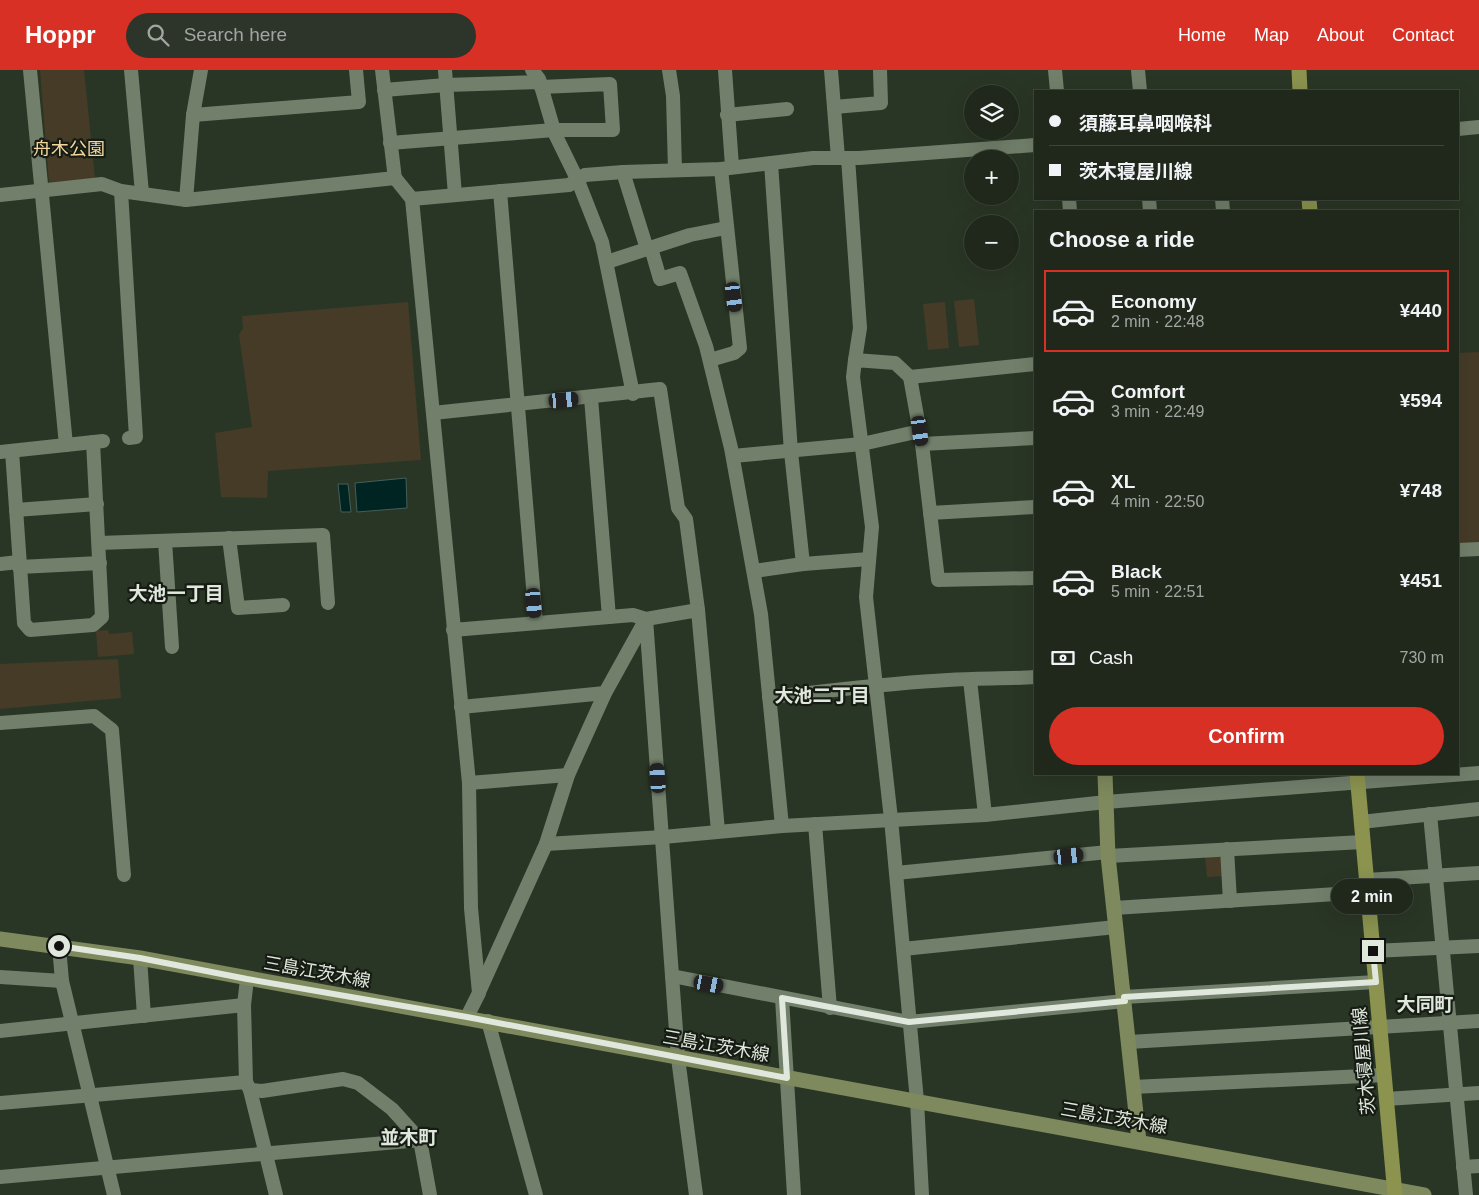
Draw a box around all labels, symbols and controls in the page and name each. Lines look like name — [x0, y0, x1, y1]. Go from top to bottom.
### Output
search box — [126, 13, 476, 58]
text: Hoppr — [25, 21, 96, 48]
icon: search — [144, 21, 172, 49]
text: Search here — [184, 24, 287, 45]
text: Home — [1178, 25, 1226, 45]
text: Map — [1254, 25, 1289, 45]
text: About — [1317, 25, 1364, 45]
text: Contact — [1392, 25, 1454, 45]
map controls — [964, 85, 1019, 270]
button: layers — [964, 85, 1019, 140]
text: 須藤耳鼻咽喉科 — [1079, 113, 1212, 134]
park label: 舟木公園 — [33, 139, 105, 159]
button: + — [964, 150, 1019, 205]
text: 茨木寝屋川線 — [1079, 161, 1193, 182]
button: − — [964, 215, 1019, 270]
text: Choose a ride — [1049, 227, 1194, 252]
car — [724, 281, 743, 313]
icon: car — [1051, 289, 1096, 334]
text: Economy — [1111, 291, 1197, 312]
text: ¥440 — [1400, 300, 1442, 321]
text: 2 min · 22:48 — [1111, 313, 1204, 330]
icon: car — [1051, 379, 1096, 424]
text: Comfort — [1111, 381, 1185, 402]
text: ¥594 — [1400, 390, 1442, 411]
car — [548, 391, 579, 409]
text: 3 min · 22:49 — [1111, 403, 1204, 420]
car — [910, 415, 929, 447]
icon: car — [1051, 469, 1096, 514]
text: XL — [1111, 471, 1135, 492]
text: ¥748 — [1400, 480, 1442, 501]
text: 4 min · 22:50 — [1111, 493, 1204, 510]
icon: car — [1051, 559, 1096, 604]
text: Black — [1111, 561, 1162, 582]
text: ¥451 — [1400, 570, 1442, 591]
district label: 大池一丁目 — [128, 583, 224, 604]
text: 5 min · 22:51 — [1111, 583, 1204, 600]
car — [525, 587, 542, 619]
icon: cash — [1049, 644, 1077, 672]
text: Cash — [1089, 647, 1133, 668]
text: 730 m — [1400, 649, 1444, 666]
district label: 大池二丁目 — [774, 685, 870, 706]
button: Confirm — [1049, 707, 1444, 765]
car — [649, 763, 666, 793]
car — [1053, 847, 1084, 865]
callout: 2 min — [1332, 878, 1414, 914]
text: 2 min — [1351, 888, 1393, 905]
route start — [48, 935, 70, 957]
route end — [1362, 940, 1384, 962]
street label: 三島江茨木線 — [262, 953, 372, 991]
car — [692, 974, 725, 994]
district label: 大同町 — [1396, 994, 1454, 1015]
street label: 茨木寝屋川線 — [1349, 1006, 1379, 1116]
street label: 三島江茨木線 — [661, 1027, 771, 1065]
street label: 三島江茨木線 — [1059, 1099, 1169, 1137]
district label: 並木町 — [380, 1127, 438, 1148]

